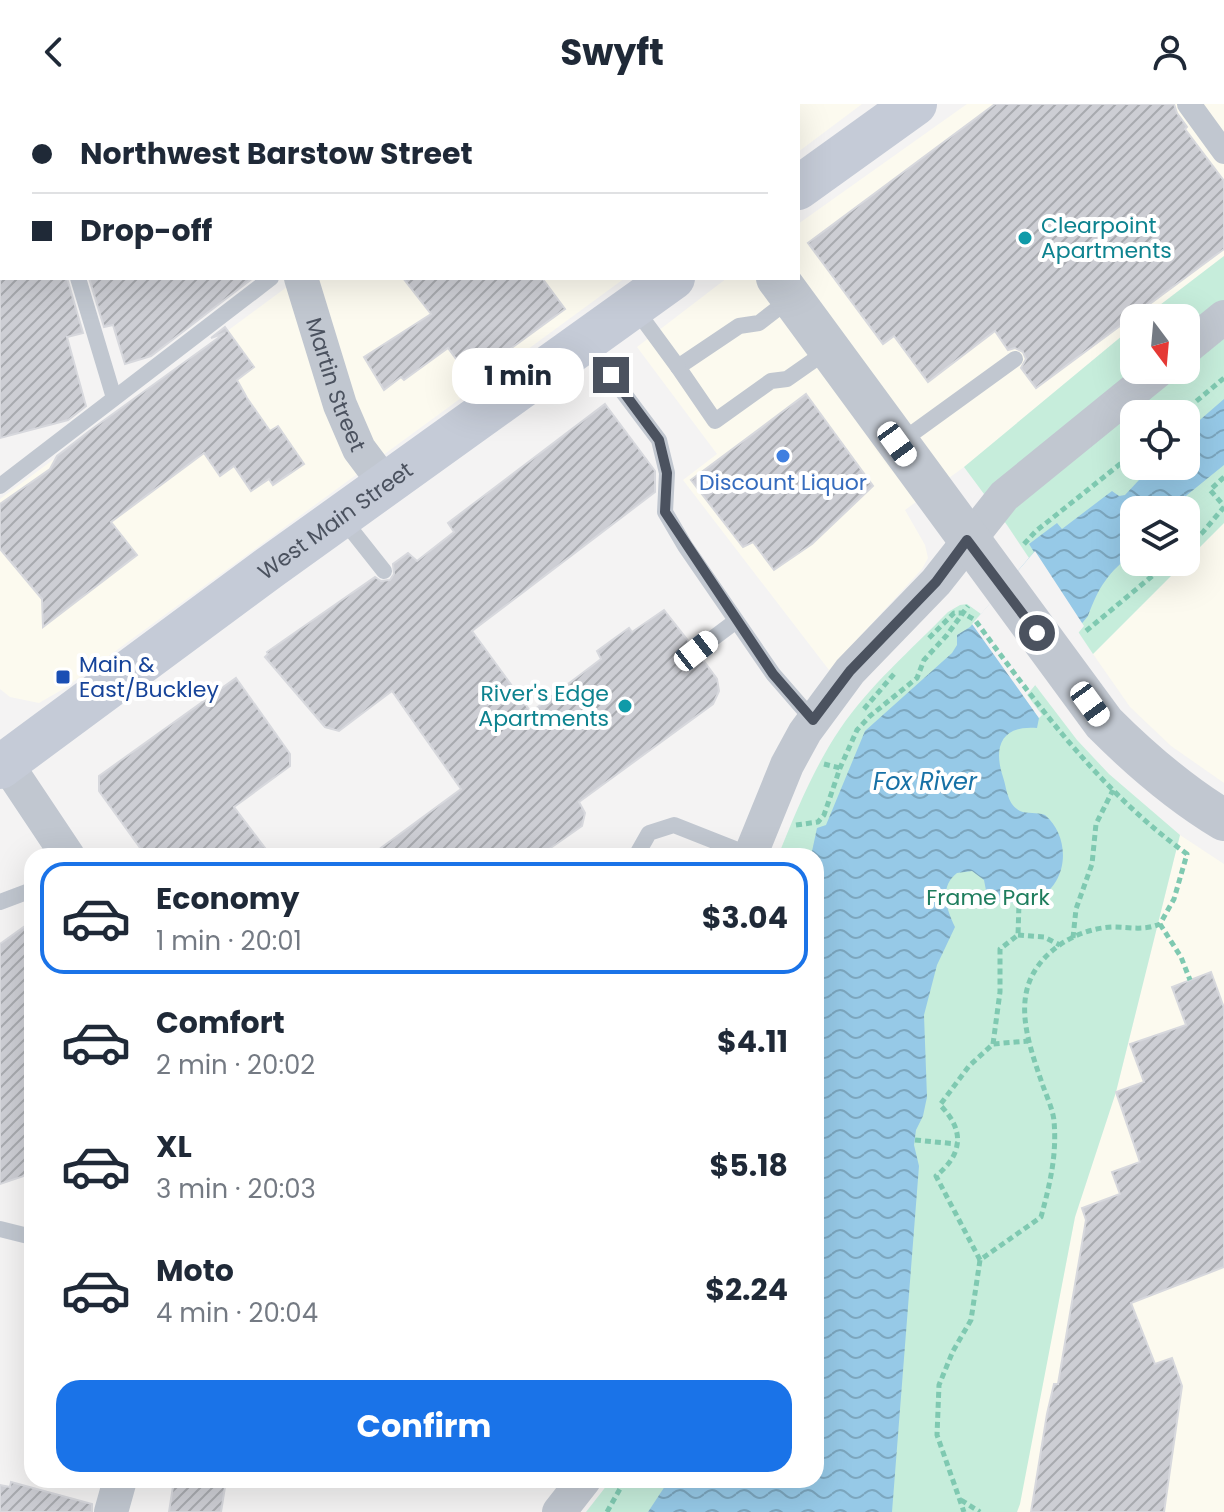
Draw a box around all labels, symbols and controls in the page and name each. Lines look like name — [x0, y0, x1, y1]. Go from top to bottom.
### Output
text: Swyft — [560, 27, 664, 78]
icon: back — [32, 30, 76, 74]
icon: person — [1148, 30, 1192, 74]
text: Northwest Barstow Street — [80, 132, 473, 175]
text: Drop-off — [80, 209, 212, 252]
place label: Clearpoint Apartments — [1041, 210, 1172, 266]
marker: Clearpoint Apartments — [1016, 229, 1034, 247]
north arrow — [1120, 304, 1200, 384]
map controls — [1120, 304, 1200, 576]
street label: Martin Street — [298, 314, 373, 456]
callout: 1 min — [451, 347, 583, 403]
route end — [593, 357, 629, 393]
text: 1 min — [484, 358, 552, 394]
button: locate — [1120, 400, 1200, 480]
car — [873, 418, 921, 470]
marker: Discount Liquor — [774, 447, 792, 465]
street label: West Main Street — [252, 455, 419, 587]
place label: Discount Liquor — [699, 467, 867, 498]
button: layers — [1120, 496, 1200, 576]
route start — [1019, 615, 1055, 651]
car — [670, 627, 722, 675]
place label: Main & East/Buckley — [79, 649, 219, 705]
marker: Main & East/Buckley — [54, 668, 72, 686]
place label: River's Edge Apartments — [478, 678, 609, 734]
car — [1066, 678, 1114, 730]
marker: River's Edge Apartments — [616, 697, 634, 715]
water label: Fox River — [873, 765, 978, 798]
text: Economy — [156, 877, 300, 920]
icon: car — [60, 882, 132, 954]
park label: Frame Park — [926, 882, 1050, 913]
text: $3.04 — [702, 896, 788, 939]
text: 1 min · 20:01 — [156, 923, 302, 959]
text: Comfort — [156, 1001, 285, 1044]
icon: car — [60, 1006, 132, 1078]
text: $4.11 — [717, 1020, 788, 1063]
text: 2 min · 20:02 — [156, 1047, 315, 1083]
text: XL — [156, 1125, 192, 1168]
icon: car — [60, 1130, 132, 1202]
text: $5.18 — [710, 1144, 788, 1187]
text: 3 min · 20:03 — [156, 1171, 316, 1207]
text: Moto — [156, 1249, 234, 1292]
icon: car — [60, 1254, 132, 1326]
text: $2.24 — [705, 1268, 788, 1311]
text: 4 min · 20:04 — [156, 1295, 318, 1331]
button: Confirm — [56, 1380, 792, 1472]

